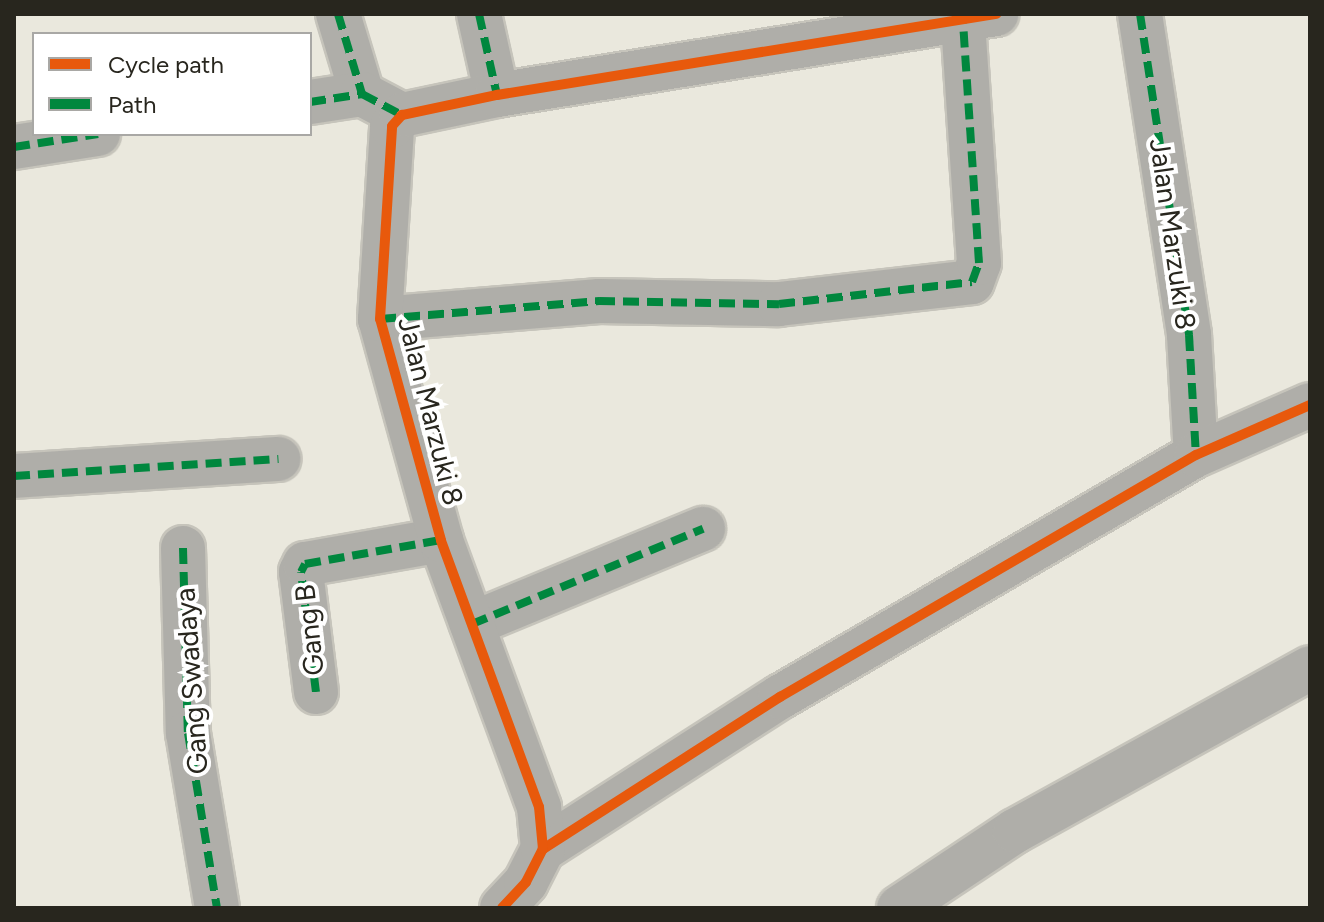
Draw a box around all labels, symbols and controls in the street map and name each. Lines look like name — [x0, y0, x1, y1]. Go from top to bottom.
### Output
legend — [32, 32, 312, 136]
text: Cycle path — [108, 50, 224, 79]
text: Path — [108, 90, 156, 119]
street label: Jalan Marzuki 8 — [1143, 136, 1203, 332]
street label: Jalan Marzuki 8 — [391, 313, 471, 509]
street label: Gang B — [288, 583, 330, 677]
street label: Gang Swadaya — [168, 587, 214, 775]

